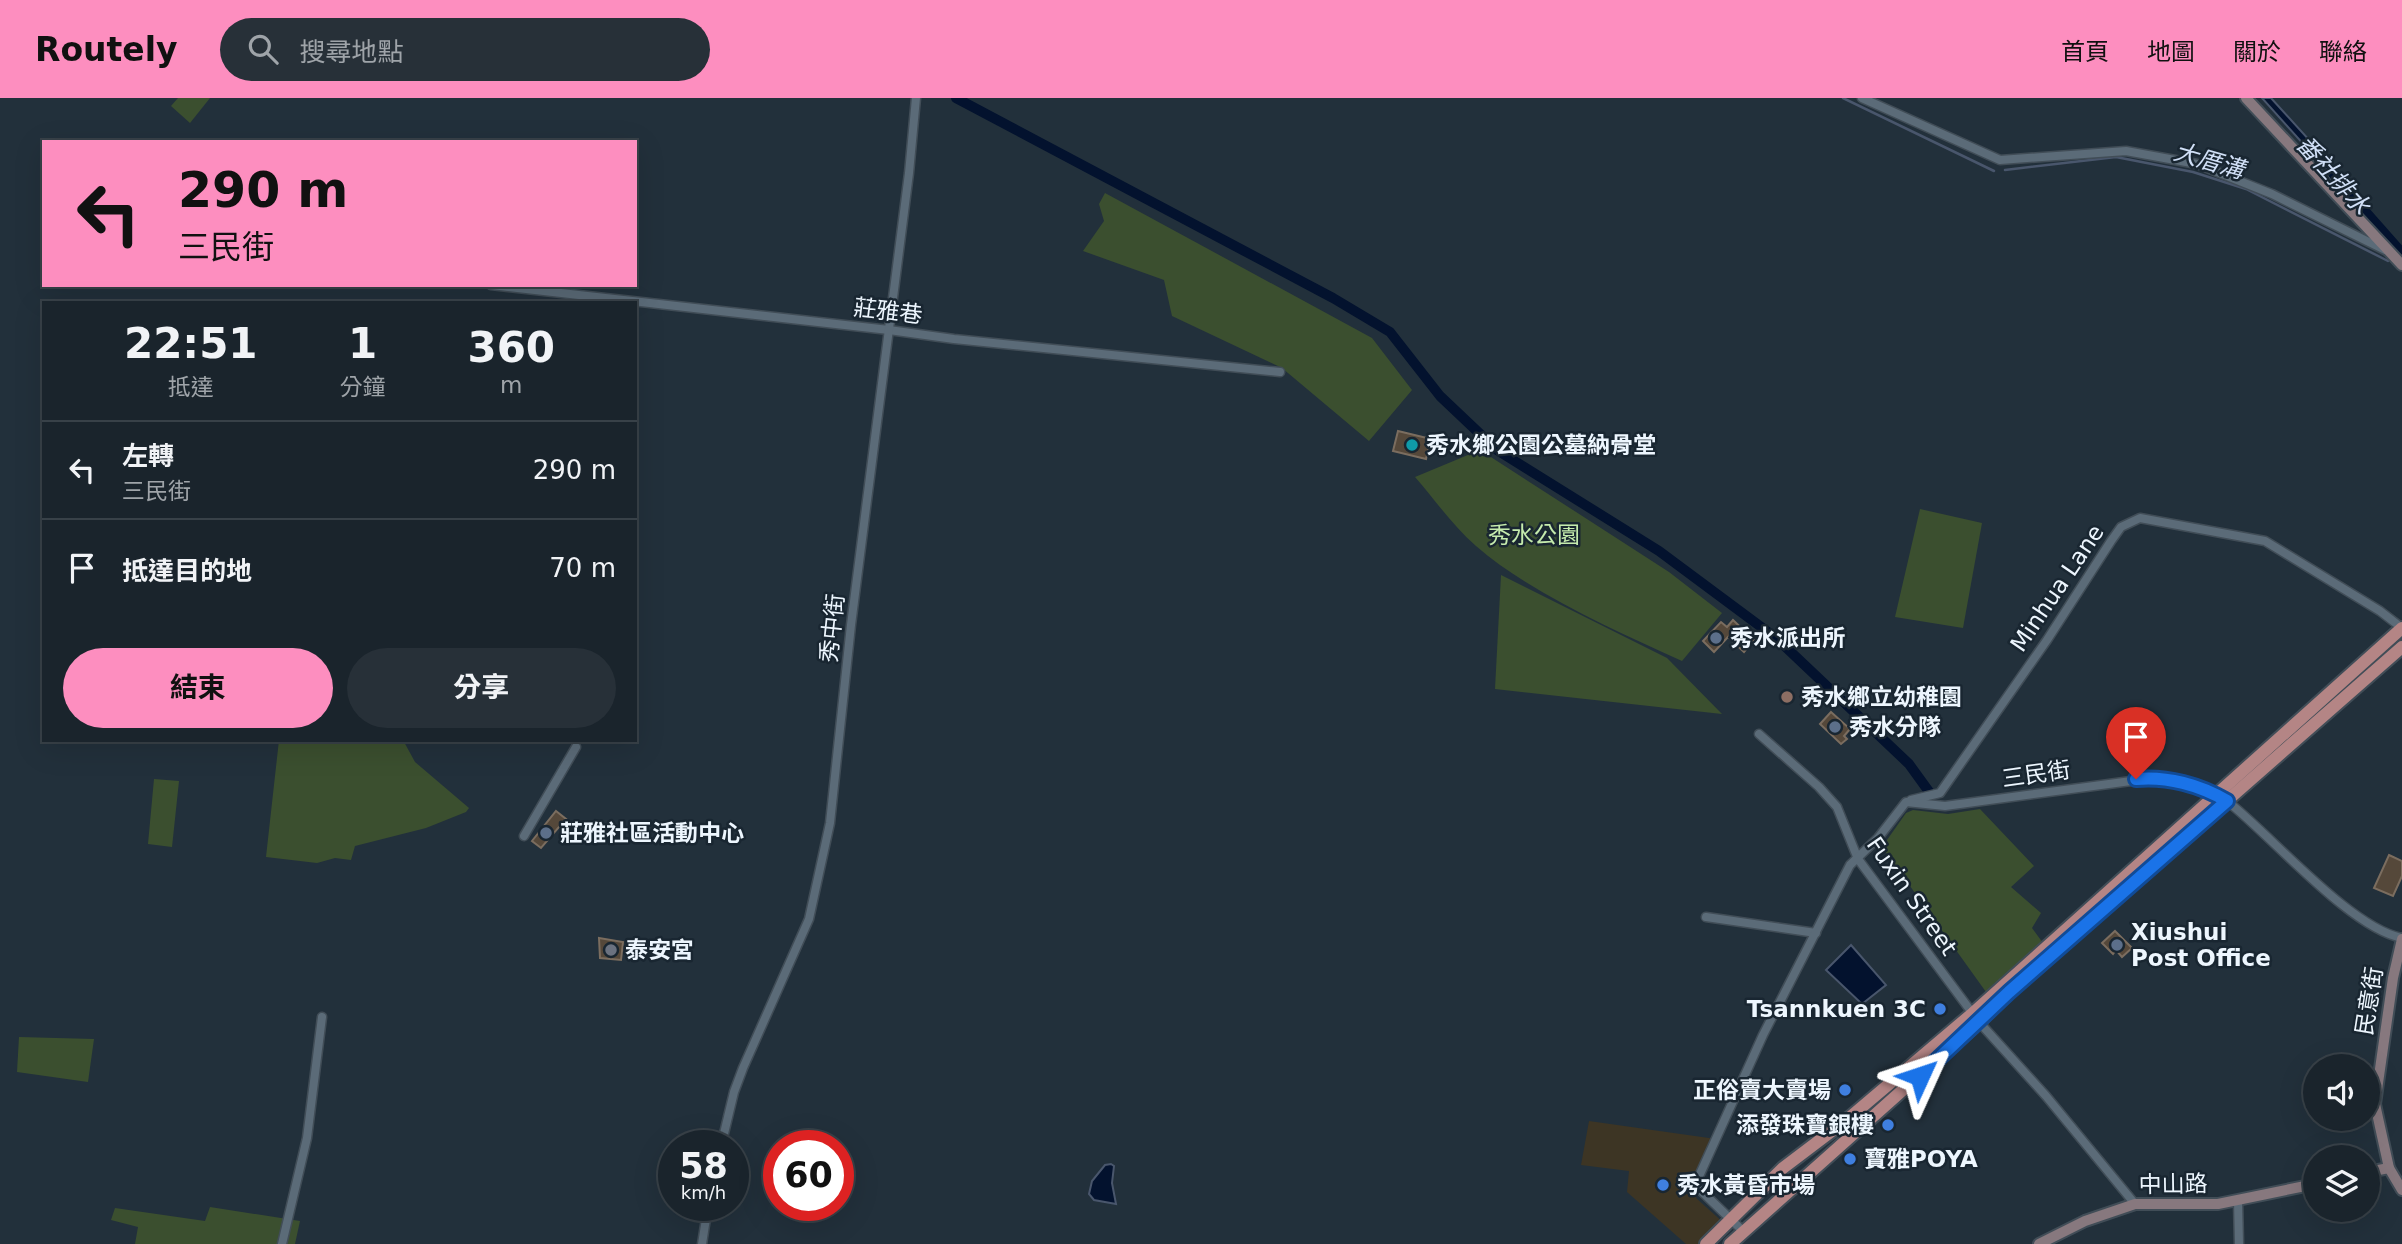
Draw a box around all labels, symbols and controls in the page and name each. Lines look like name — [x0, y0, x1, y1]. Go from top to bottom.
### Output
search box — [220, 18, 710, 81]
text: Routely — [35, 30, 178, 69]
icon: search — [244, 30, 282, 68]
text: 搜尋地點 — [300, 37, 404, 67]
text: 首頁 — [2061, 38, 2109, 66]
text: 地圖 — [2147, 38, 2195, 66]
text: 關於 — [2233, 38, 2281, 66]
text: 聯絡 — [2319, 38, 2367, 66]
water label: 番社排水 — [2290, 130, 2376, 221]
water label: 大厝溝 — [2171, 138, 2250, 185]
text: 290 m — [178, 162, 348, 219]
icon: left — [63, 168, 154, 259]
text: 三民街 — [178, 228, 274, 266]
street label: 莊雅巷 — [852, 294, 924, 328]
text: 22:51 — [124, 319, 258, 368]
text: 1 — [348, 319, 377, 368]
text: 360 — [467, 323, 555, 372]
text: m — [500, 372, 522, 398]
text: 抵達 — [168, 374, 214, 400]
text: 分鐘 — [340, 374, 386, 400]
place label: 秀水鄉公園公墓納骨堂 — [1426, 432, 1656, 458]
marker: 秀水鄉公園公墓納骨堂 — [1404, 437, 1420, 453]
text: 左轉 — [122, 441, 174, 471]
icon: left — [63, 451, 101, 489]
text: 290 m — [533, 455, 616, 485]
text: 三民街 — [122, 478, 191, 504]
street label: Minhua Lane — [2005, 520, 2109, 656]
park label: 秀水公園 — [1488, 522, 1580, 548]
icon: arrive — [63, 549, 101, 587]
text: 70 m — [549, 553, 616, 583]
text: 抵達目的地 — [122, 556, 252, 586]
street label: 秀中街 — [815, 592, 849, 664]
place label: 秀水派出所 — [1730, 625, 1845, 651]
marker: 秀水派出所 — [1708, 630, 1724, 646]
button: 結束 — [63, 648, 333, 728]
button: 分享 — [347, 648, 616, 728]
place label: 秀水鄉立幼稚園 — [1801, 684, 1962, 710]
marker: 秀水鄉立幼稚園 — [1779, 689, 1795, 705]
pin — [2106, 707, 2166, 779]
place label: 秀水分隊 — [1849, 714, 1941, 740]
icon: arrive — [2117, 718, 2155, 756]
marker: 秀水分隊 — [1827, 719, 1843, 735]
street label: 三民街 — [2000, 756, 2072, 792]
place label: 莊雅社區活動中心 — [560, 820, 744, 846]
marker: 莊雅社區活動中心 — [538, 825, 554, 841]
street label: Fuxin Street — [1862, 832, 1962, 960]
place label: Xiushui Post Office — [2131, 919, 2271, 971]
place label: 泰安宮 — [625, 937, 694, 963]
marker: Xiushui Post Office — [2109, 937, 2125, 953]
marker: 泰安宮 — [603, 942, 619, 958]
street label: 民意街 — [2351, 965, 2387, 1037]
place label: Tsannkuen 3C — [1747, 996, 1926, 1022]
marker: Tsannkuen 3C — [1932, 1001, 1948, 1017]
position arrow — [1883, 1039, 1957, 1113]
map controls — [2303, 1054, 2380, 1222]
button: sound — [2303, 1054, 2380, 1131]
place label: 正俗賣大賣場 — [1693, 1077, 1831, 1103]
marker: 正俗賣大賣場 — [1837, 1082, 1853, 1098]
place label: 添發珠寶銀樓 — [1736, 1112, 1874, 1138]
marker: 添發珠寶銀樓 — [1880, 1117, 1896, 1133]
speed limit sign: 60 — [763, 1130, 854, 1221]
button: layers — [2303, 1145, 2380, 1222]
text: 58 — [679, 1146, 728, 1186]
place label: 寶雅POYA — [1864, 1146, 1978, 1172]
marker: 寶雅POYA — [1842, 1151, 1858, 1167]
street label: 中山路 — [2138, 1170, 2208, 1198]
place label: 秀水黃昏市場 — [1677, 1172, 1815, 1198]
marker: 秀水黃昏市場 — [1655, 1177, 1671, 1193]
text: km/h — [681, 1182, 726, 1203]

